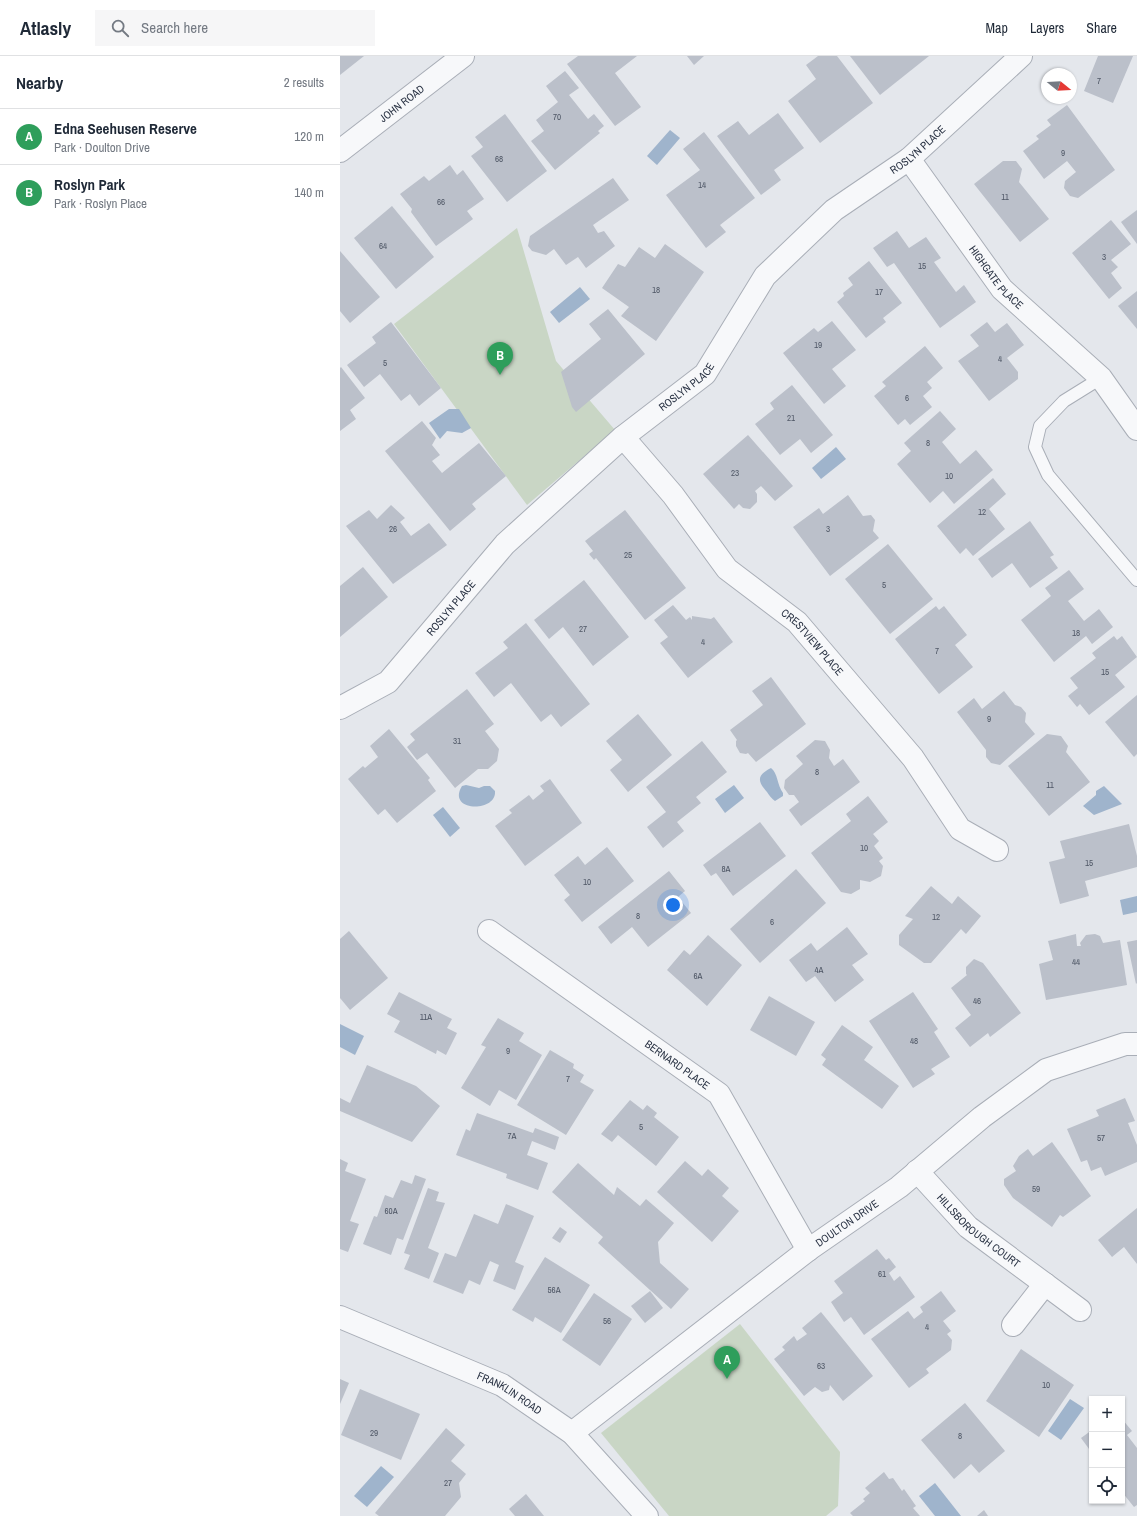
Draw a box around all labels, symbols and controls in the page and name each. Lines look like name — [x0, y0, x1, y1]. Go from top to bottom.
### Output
search box — [95, 10, 375, 46]
text: Atlasly — [20, 15, 71, 41]
icon: search — [109, 17, 131, 39]
text: Search here — [141, 17, 208, 38]
text: Map — [986, 19, 1008, 37]
text: Layers — [1030, 19, 1064, 37]
text: Share — [1086, 19, 1117, 37]
north arrow — [1041, 68, 1077, 104]
text: Nearby — [16, 71, 63, 94]
text: 2 results — [284, 74, 324, 91]
house number: 7 — [1097, 75, 1101, 87]
street label: JOHN ROAD — [376, 82, 427, 125]
house number: 70 — [553, 111, 561, 123]
text: Edna Seehusen Reserve — [54, 118, 197, 139]
street label: ROSLYN PLACE — [887, 122, 948, 177]
text: A — [25, 128, 33, 145]
text: 120 m — [294, 128, 324, 145]
text: Park · Doulton Drive — [54, 139, 150, 156]
house number: 9 — [1061, 147, 1065, 159]
house number: 68 — [495, 153, 503, 165]
text: Roslyn Park — [54, 174, 125, 195]
house number: 14 — [698, 179, 706, 191]
text: B — [25, 184, 33, 201]
text: 140 m — [294, 184, 324, 201]
house number: 11 — [1001, 191, 1009, 203]
text: Park · Roslyn Place — [54, 195, 147, 212]
house number: 66 — [437, 196, 445, 208]
house number: 64 — [379, 240, 387, 252]
street label: HIGHGATE PLACE — [966, 242, 1026, 312]
house number: 3 — [1102, 251, 1106, 263]
house number: 15 — [918, 260, 926, 272]
house number: 18 — [652, 284, 660, 296]
house number: 17 — [875, 286, 883, 298]
house number: 19 — [814, 339, 822, 351]
pin: B — [487, 342, 513, 375]
house number: 4 — [998, 353, 1002, 365]
house number: 5 — [383, 357, 387, 369]
street label: ROSLYN PLACE — [656, 360, 717, 414]
house number: 6 — [905, 392, 909, 404]
house number: 21 — [787, 412, 795, 424]
house number: 8 — [926, 437, 930, 449]
house number: 23 — [731, 467, 739, 479]
house number: 10 — [945, 470, 953, 482]
house number: 12 — [978, 506, 986, 518]
house number: 26 — [389, 523, 397, 535]
house number: 3 — [826, 523, 830, 535]
house number: 25 — [624, 549, 632, 561]
street label: ROSLYN PLACE — [423, 577, 479, 638]
house number: 5 — [882, 579, 886, 591]
street label: CRESTVIEW PLACE — [778, 606, 846, 678]
house number: 27 — [579, 623, 587, 635]
house number: 18 — [1072, 627, 1080, 639]
house number: 4 — [701, 636, 705, 648]
house number: 7 — [935, 645, 939, 657]
house number: 15 — [1101, 666, 1109, 678]
house number: 9 — [987, 713, 991, 725]
house number: 31 — [453, 735, 461, 747]
house number: 8 — [815, 766, 819, 778]
house number: 11 — [1046, 779, 1054, 791]
house number: 10 — [860, 842, 868, 854]
house number: 15 — [1085, 857, 1093, 869]
house number: 8A — [721, 863, 731, 875]
house number: 10 — [583, 876, 591, 888]
your location — [663, 895, 683, 915]
house number: 8 — [636, 910, 640, 922]
house number: 12 — [932, 911, 940, 923]
house number: 6 — [770, 916, 774, 928]
house number: 44 — [1072, 956, 1080, 968]
house number: 4A — [814, 964, 824, 976]
house number: 6A — [693, 970, 703, 982]
house number: 46 — [973, 995, 981, 1007]
house number: 11A — [420, 1011, 432, 1023]
house number: 48 — [910, 1035, 918, 1047]
street label: BERNARD PLACE — [642, 1037, 713, 1092]
house number: 9 — [506, 1045, 510, 1057]
house number: 7 — [566, 1073, 570, 1085]
house number: 5 — [639, 1121, 643, 1133]
house number: 7A — [507, 1130, 517, 1142]
house number: 57 — [1097, 1132, 1105, 1144]
house number: 59 — [1032, 1183, 1040, 1195]
street label: HILLSBOROUGH COURT — [934, 1191, 1023, 1271]
street label: DOULTON DRIVE — [813, 1196, 881, 1250]
house number: 60A — [384, 1205, 398, 1217]
house number: 61 — [878, 1268, 886, 1280]
house number: 56A — [547, 1284, 561, 1296]
house number: 56 — [603, 1315, 611, 1327]
house number: 4 — [925, 1321, 929, 1333]
pin: A — [714, 1346, 740, 1379]
house number: 63 — [817, 1360, 825, 1372]
street label: FRANKLIN ROAD — [475, 1368, 545, 1417]
house number: 10 — [1042, 1379, 1050, 1391]
map controls — [1089, 1396, 1125, 1504]
button: + — [1089, 1396, 1125, 1432]
house number: 29 — [370, 1427, 378, 1439]
house number: 8 — [958, 1430, 962, 1442]
button: − — [1089, 1432, 1125, 1468]
button: locate — [1089, 1468, 1125, 1504]
house number: 27 — [444, 1477, 452, 1489]

